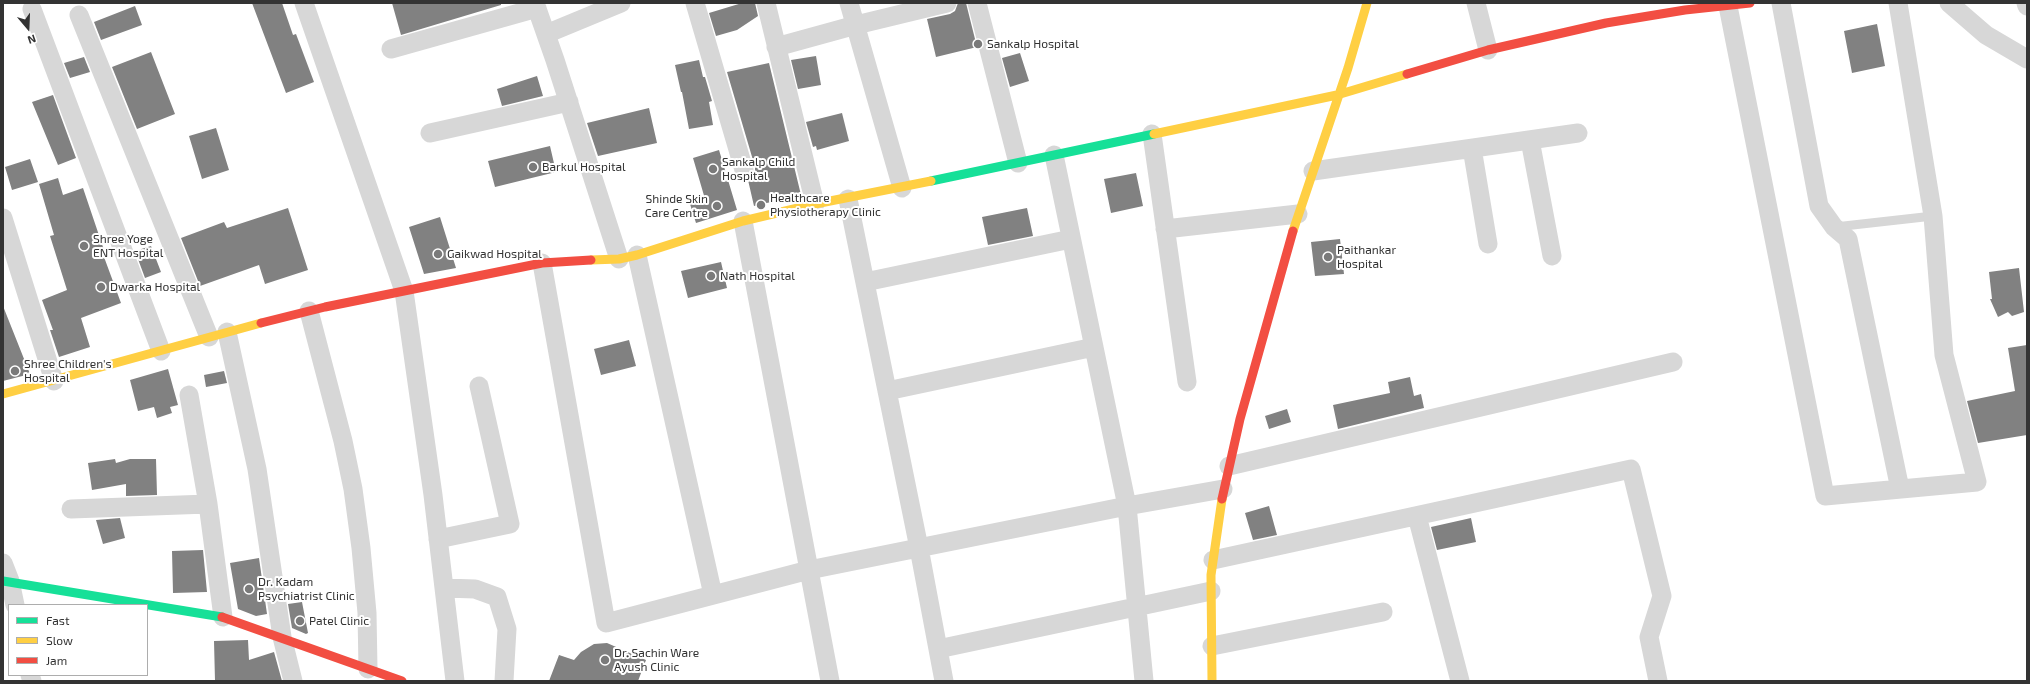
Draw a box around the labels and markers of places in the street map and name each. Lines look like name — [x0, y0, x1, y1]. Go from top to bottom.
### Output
place label: Sankalp Hospital — [987, 37, 1079, 51]
marker: Sankalp Hospital — [972, 38, 984, 50]
place label: Sankalp Child Hospital — [722, 155, 795, 183]
place label: Barkul Hospital — [542, 160, 626, 174]
marker: Barkul Hospital — [527, 161, 539, 173]
marker: Sankalp Child Hospital — [707, 163, 719, 175]
place label: Healthcare Physiotherapy Clinic — [770, 191, 881, 219]
place label: Shinde Skin Care Centre — [645, 192, 708, 220]
marker: Healthcare Physiotherapy Clinic — [755, 199, 767, 211]
marker: Shinde Skin Care Centre — [711, 200, 723, 212]
place label: Shree Yoge ENT Hospital — [93, 232, 163, 260]
marker: Shree Yoge ENT Hospital — [78, 240, 90, 252]
place label: Paithankar Hospital — [1337, 243, 1396, 271]
place label: Gaikwad Hospital — [447, 247, 542, 261]
marker: Gaikwad Hospital — [432, 248, 444, 260]
marker: Paithankar Hospital — [1322, 251, 1334, 263]
place label: Nath Hospital — [720, 269, 795, 283]
marker: Nath Hospital — [705, 270, 717, 282]
place label: Dwarka Hospital — [110, 280, 200, 294]
marker: Dwarka Hospital — [95, 281, 107, 293]
place label: Shree Children's Hospital — [24, 357, 112, 385]
marker: Shree Children's Hospital — [9, 365, 21, 377]
place label: Dr. Kadam Psychiatrist Clinic — [258, 575, 355, 603]
marker: Dr. Kadam Psychiatrist Clinic — [243, 583, 255, 595]
place label: Patel Clinic — [309, 614, 369, 628]
marker: Patel Clinic — [294, 615, 306, 627]
place label: Dr. Sachin Ware Ayush Clinic — [614, 646, 699, 674]
marker: Dr. Sachin Ware Ayush Clinic — [599, 654, 611, 666]

